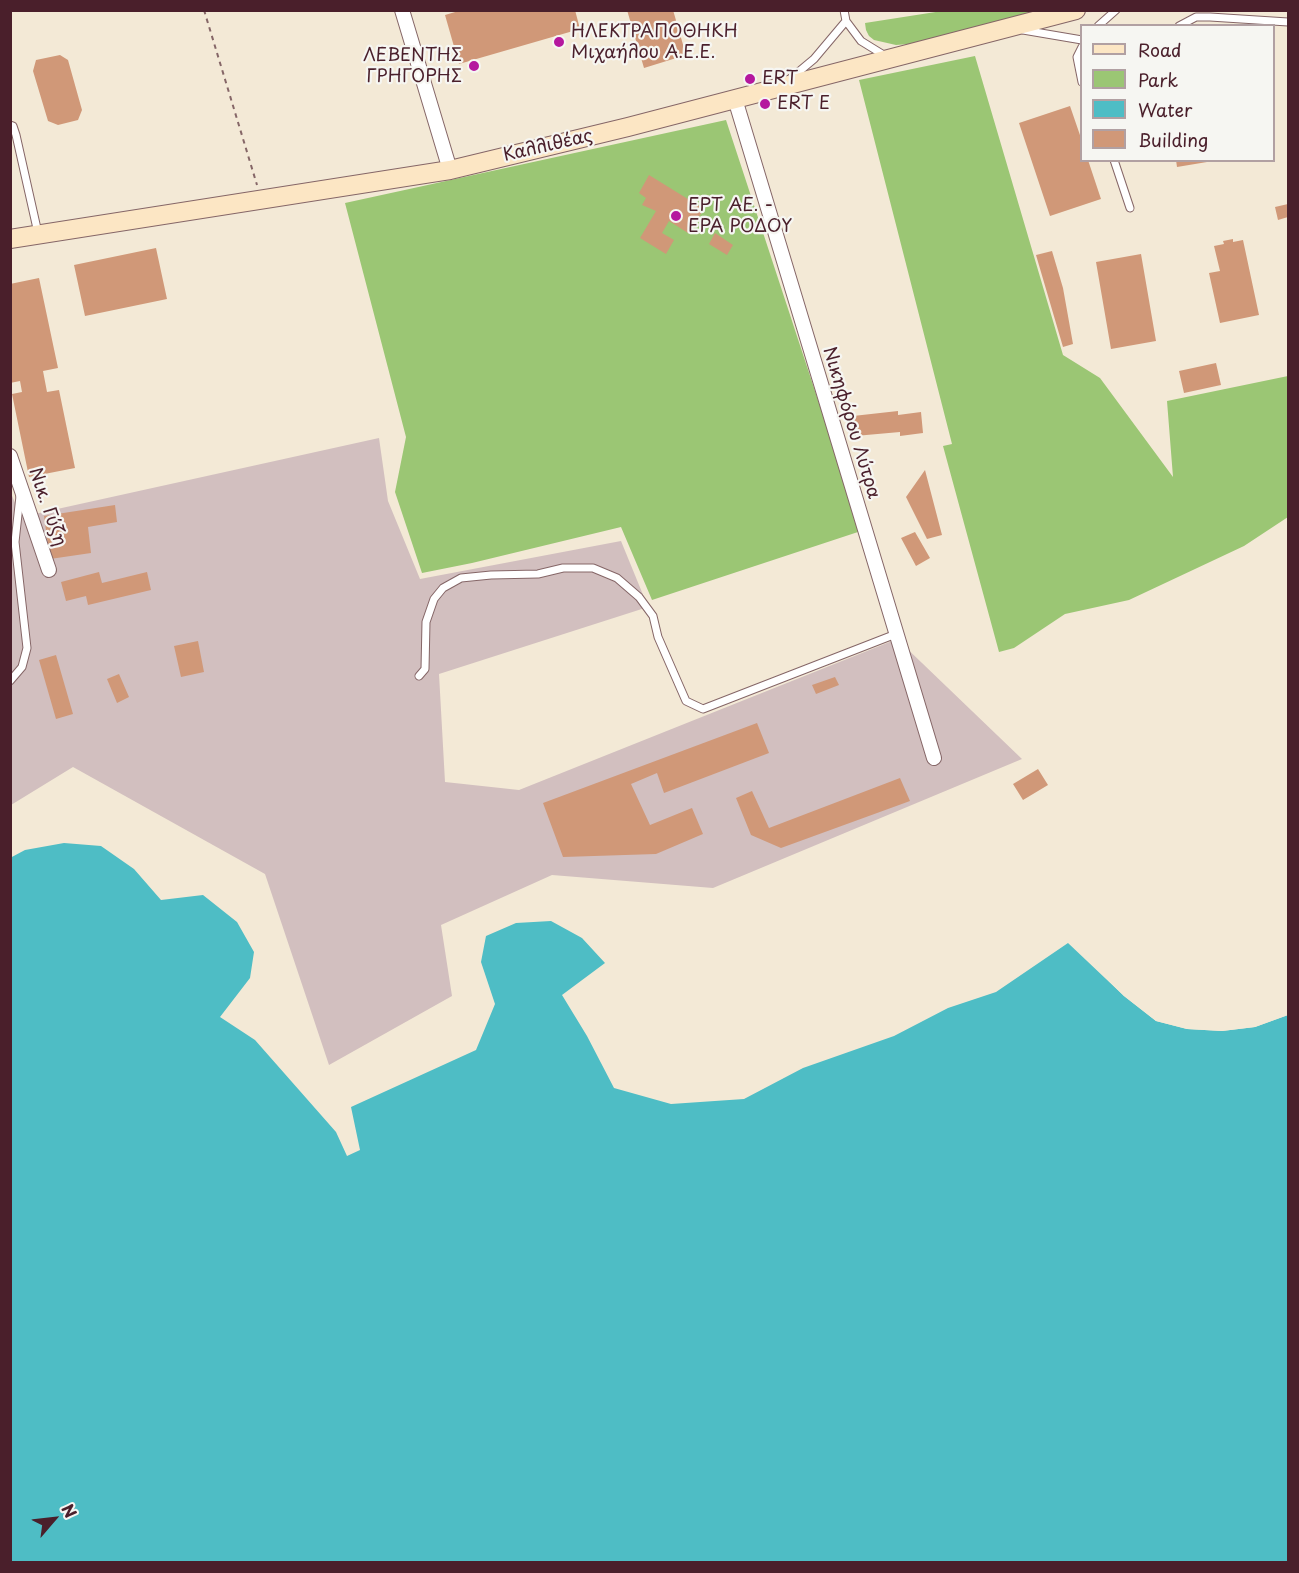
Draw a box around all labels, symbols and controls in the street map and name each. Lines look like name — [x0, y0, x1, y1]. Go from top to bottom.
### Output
place label: ΗΛΕΚΤΡΑΠΟΘΗΚΗ Μιχαήλου Α.Ε.Ε. — [571, 21, 738, 63]
legend — [1080, 24, 1275, 162]
marker: ΗΛΕΚΤΡΑΠΟΘΗΚΗ Μιχαήλου Α.Ε.Ε. — [552, 35, 566, 49]
text: Road — [1138, 36, 1182, 63]
place label: ΛΕΒΕΝΤΗΣ ΓΡΗΓΟΡΗΣ — [363, 45, 462, 88]
marker: ΛΕΒΕΝΤΗΣ ΓΡΗΓΟΡΗΣ — [467, 59, 481, 73]
text: Park — [1138, 66, 1178, 93]
place label: ERT — [762, 68, 798, 90]
marker: ERT — [743, 72, 757, 86]
place label: ERT E — [777, 93, 830, 115]
text: Water — [1138, 96, 1192, 123]
marker: ERT E — [758, 97, 772, 111]
street label: Καλλιθέας — [501, 125, 595, 167]
text: Building — [1138, 126, 1208, 153]
place label: ΕΡΤ ΑΕ. - ΕΡΑ ΡΟΔΟΥ — [688, 195, 792, 238]
marker: ΕΡΤ ΑΕ. - ΕΡΑ ΡΟΔΟΥ — [669, 209, 683, 223]
street label: Νικηφόρου Λύτρα — [818, 344, 884, 502]
street label: Νικ. Γύζη — [24, 465, 70, 549]
north arrow — [24, 1489, 84, 1549]
text: N — [56, 1499, 83, 1522]

